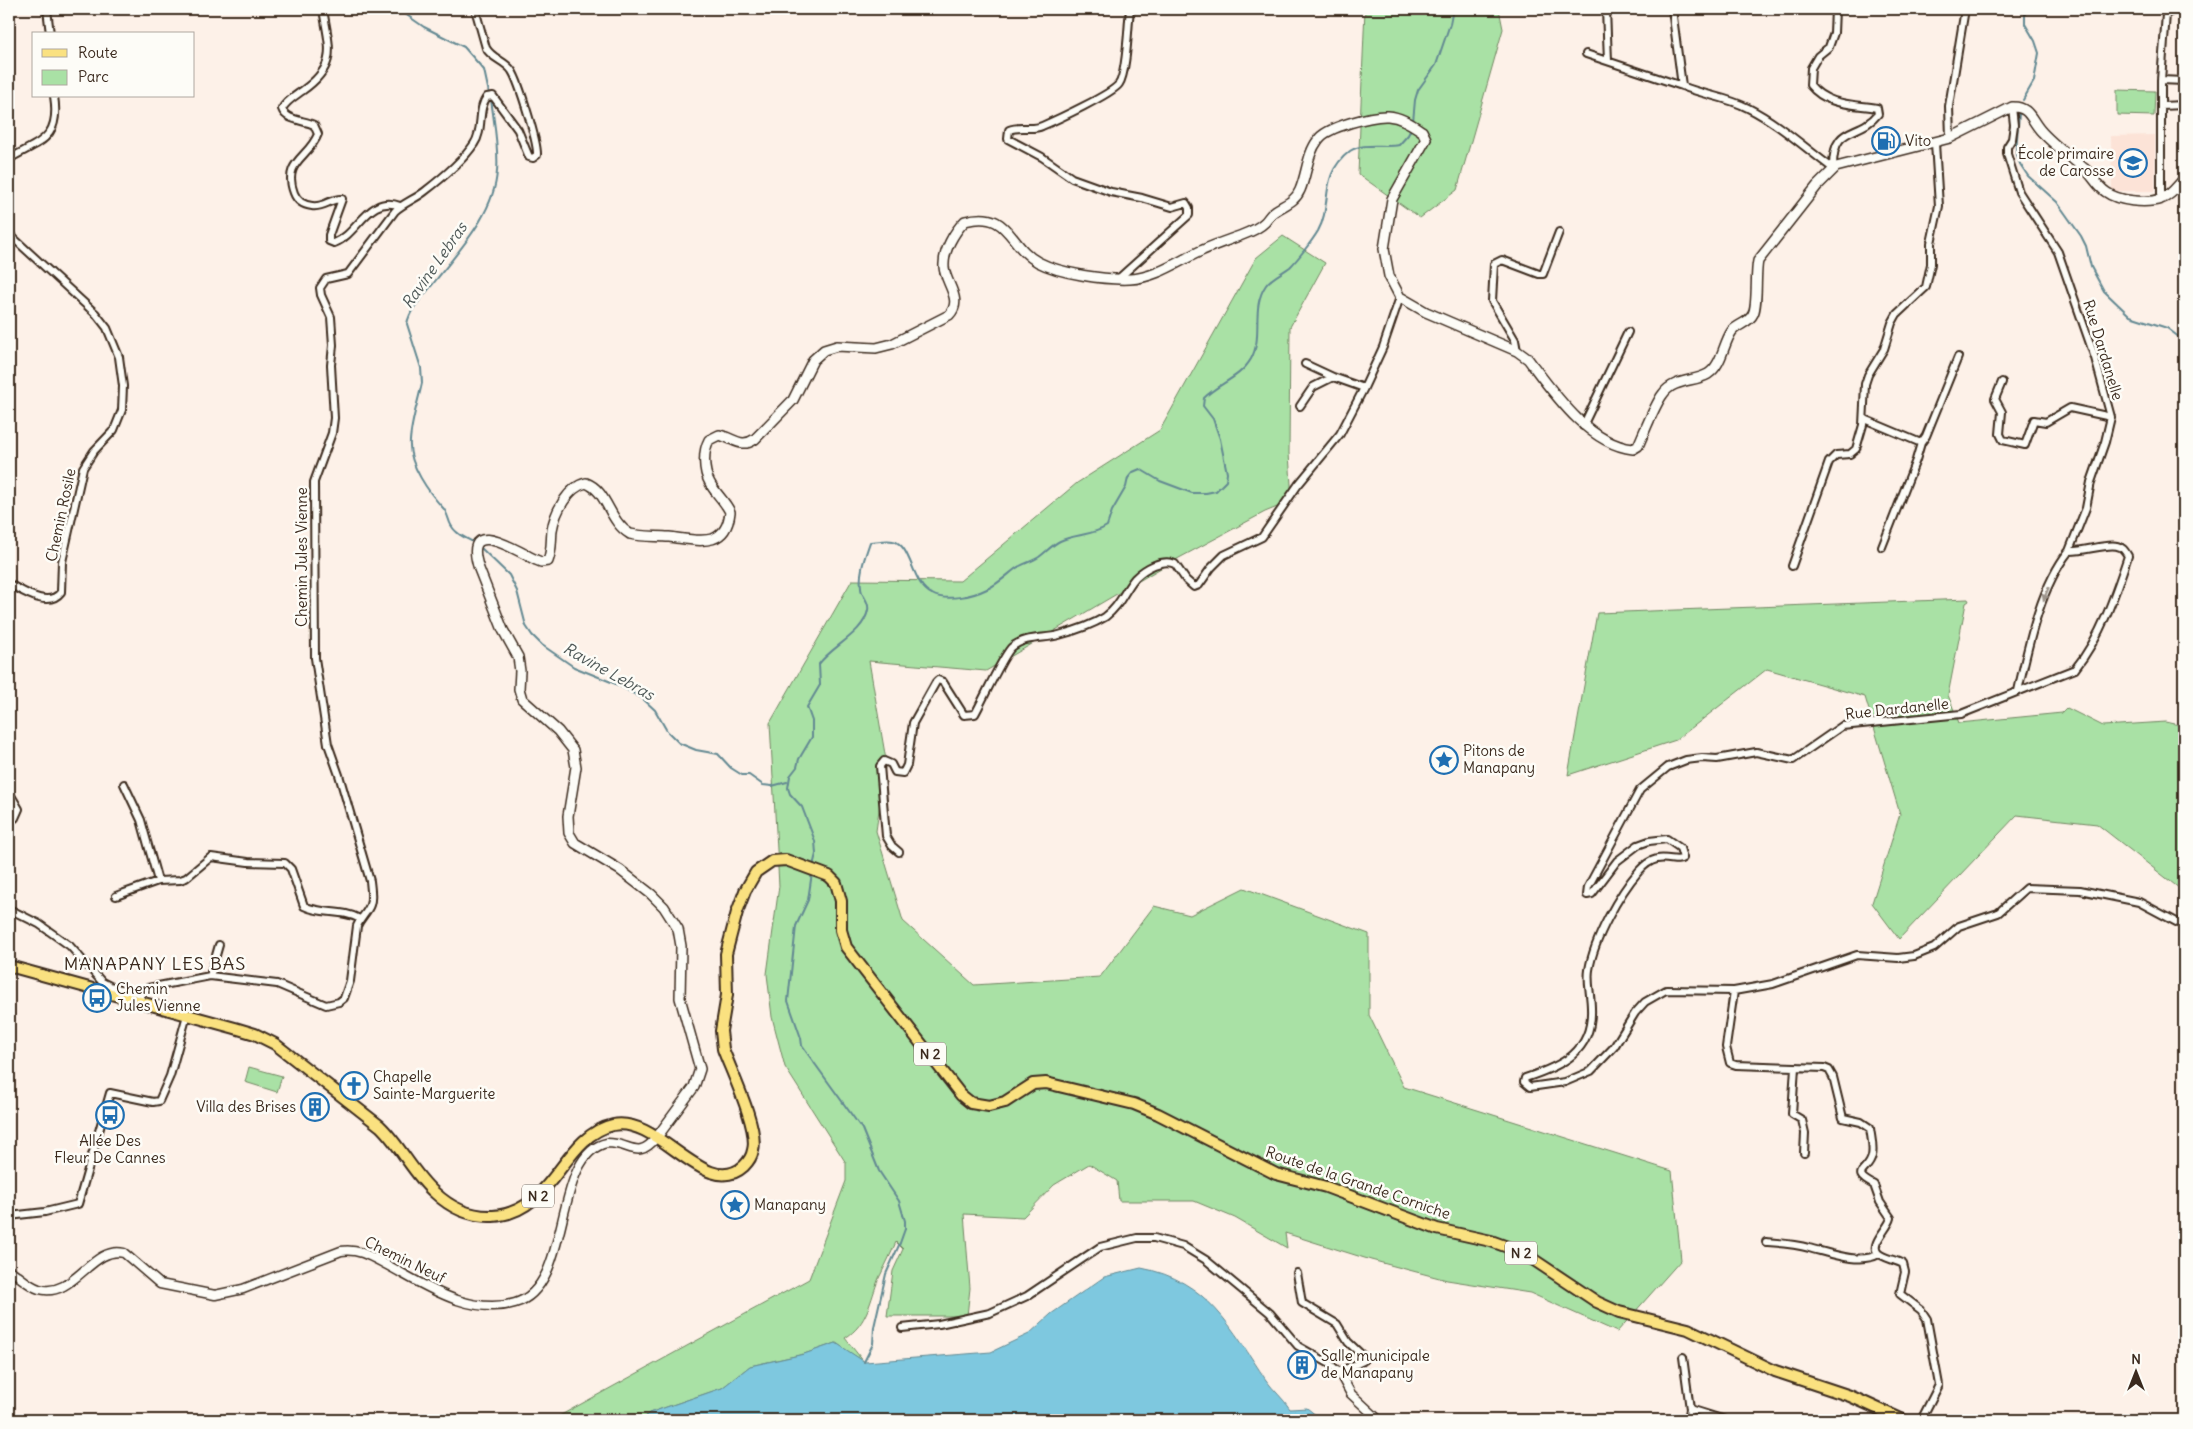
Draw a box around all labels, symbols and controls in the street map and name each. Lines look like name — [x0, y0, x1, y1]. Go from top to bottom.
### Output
legend — [32, 32, 195, 98]
text: Route — [78, 43, 118, 62]
text: Parc — [78, 67, 109, 86]
fuel station icon: Vito — [1871, 126, 1901, 156]
place label: Vito — [1905, 131, 1931, 150]
place label: École primaire de Carosse — [2018, 144, 2114, 180]
school or university icon: École primaire de Carosse — [2118, 148, 2148, 178]
water label: Ravine Lebras — [397, 217, 471, 312]
street label: Rue Dardanelle — [2079, 297, 2128, 402]
street label: Chemin Rosile — [41, 467, 80, 563]
street label: Chemin Jules Vienne — [292, 487, 311, 627]
one-way arrow — [2042, 587, 2050, 601]
water label: Ravine Lebras — [560, 638, 659, 705]
street label: Rue Dardanelle — [1844, 694, 1950, 723]
place label: Pitons de Manapany — [1463, 741, 1535, 777]
place icon: Pitons de Manapany — [1429, 745, 1459, 775]
district label: MANAPANY LES BAS — [64, 952, 246, 975]
place label: Chemin Jules Vienne — [116, 979, 200, 1015]
bus stop icon: Chemin Jules Vienne — [82, 983, 112, 1013]
road number: N 2 — [914, 1042, 946, 1066]
place label: Chapelle Sainte-Marguerite — [373, 1067, 495, 1103]
church icon: Chapelle Sainte-Marguerite — [339, 1071, 369, 1101]
building icon: Villa des Brises — [300, 1092, 330, 1122]
place label: Villa des Brises — [196, 1097, 296, 1116]
bus stop icon: Allée Des Fleur De Cannes — [95, 1100, 125, 1130]
place label: Allée Des Fleur De Cannes — [54, 1131, 166, 1167]
street label: Route de la Grande Corniche — [1263, 1142, 1453, 1223]
road number: N 2 — [522, 1184, 554, 1208]
place icon: Manapany — [720, 1190, 750, 1220]
place label: Manapany — [754, 1195, 826, 1214]
street label: Chemin Neuf — [362, 1232, 450, 1288]
road number: N 2 — [1505, 1242, 1537, 1264]
place label: Salle municipale de Manapany — [1321, 1346, 1430, 1382]
north arrow — [2110, 1346, 2160, 1396]
building icon: Salle municipale de Manapany — [1287, 1350, 1317, 1380]
text: N — [2131, 1350, 2141, 1368]

